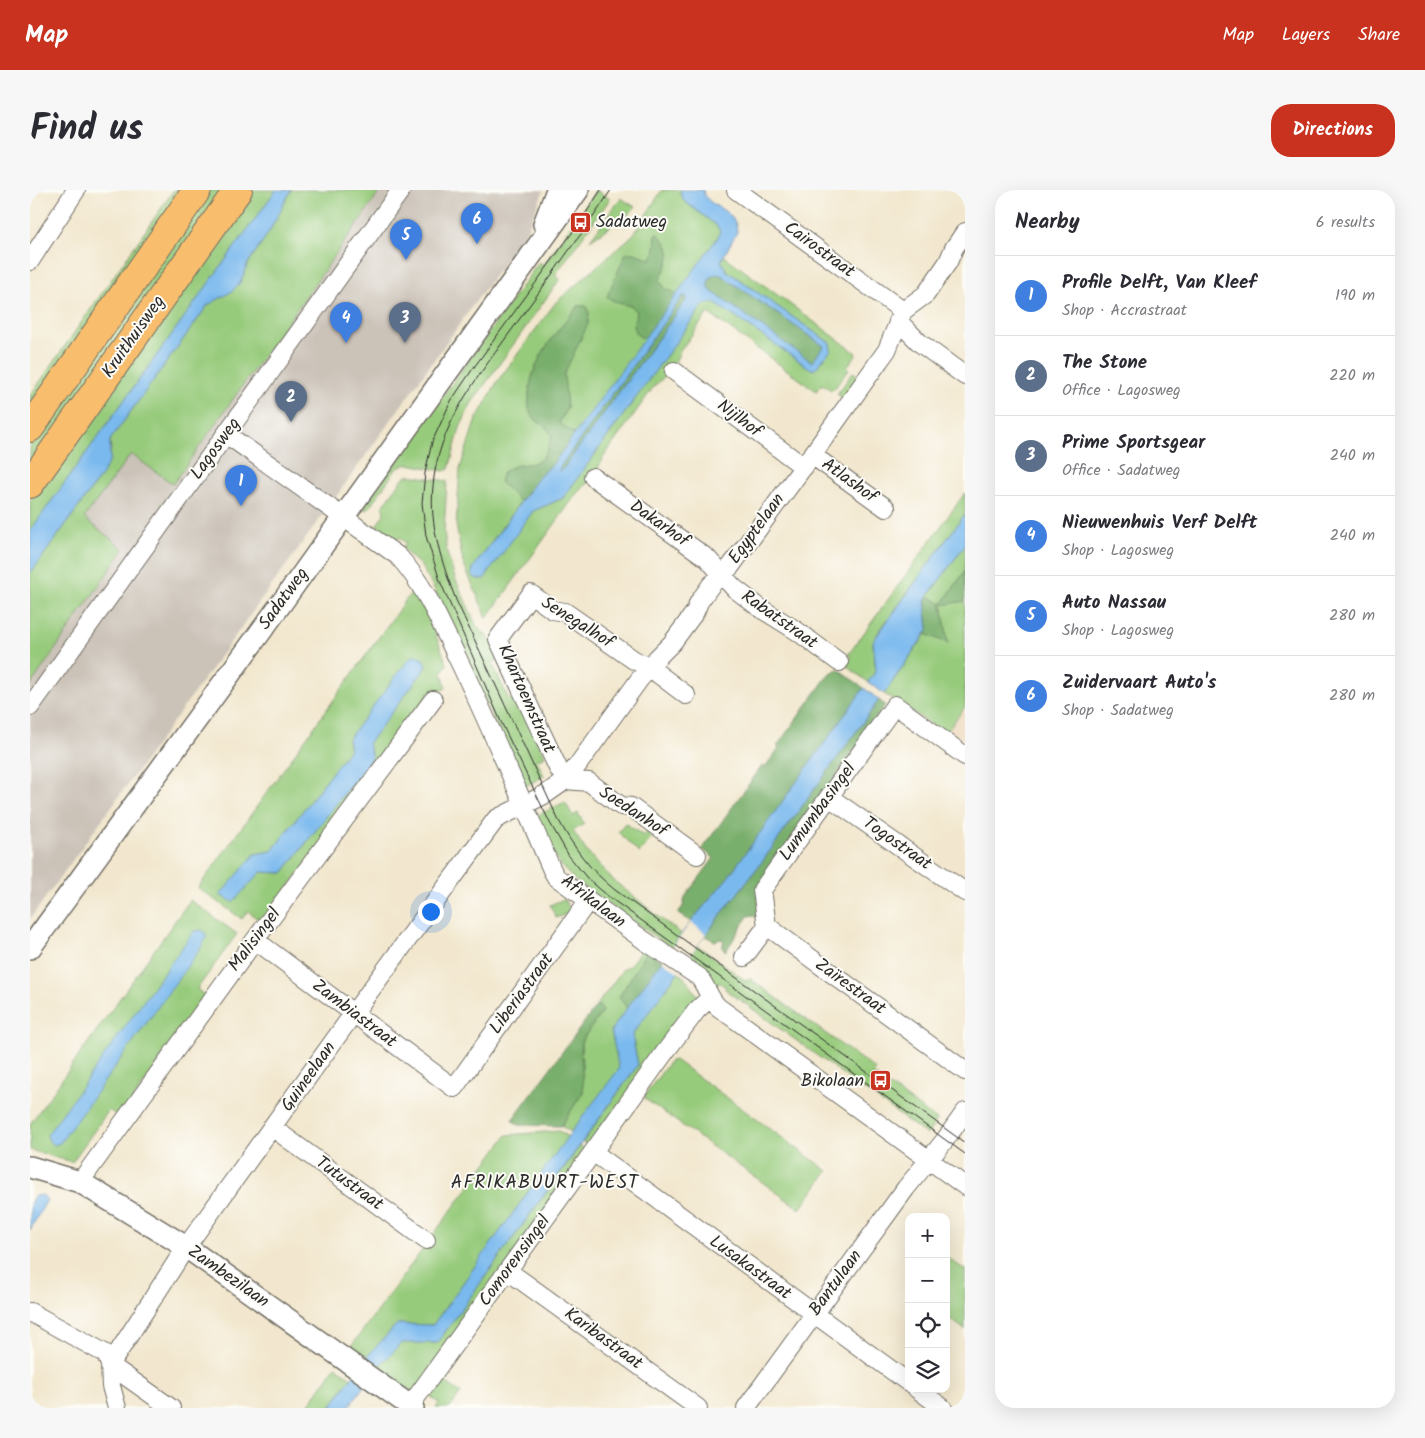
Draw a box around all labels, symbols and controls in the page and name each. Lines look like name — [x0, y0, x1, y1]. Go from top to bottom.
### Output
text: Map — [25, 16, 68, 55]
text: Map — [1223, 21, 1254, 50]
text: Layers — [1282, 21, 1330, 50]
text: Share — [1358, 21, 1400, 50]
text: Find us — [30, 102, 143, 158]
button: Directions — [1271, 104, 1395, 157]
pin: 6 — [461, 203, 493, 244]
text: Nearby — [1015, 206, 1080, 239]
place label: Sadatweg — [596, 208, 667, 237]
bus stop icon: Sadatweg — [568, 210, 592, 234]
text: 6 results — [1316, 210, 1375, 235]
street label: Cairostraat — [777, 214, 862, 286]
pin: 5 — [390, 219, 422, 260]
text: Profile Delft, Van Kleef — [1062, 268, 1257, 298]
text: 1 — [1029, 283, 1033, 308]
text: 190 m — [1335, 283, 1375, 308]
street label: Kruithuisweg — [95, 290, 173, 384]
text: Shop · Accrastraat — [1062, 298, 1187, 323]
pin: 4 — [330, 302, 362, 343]
pin: 3 — [389, 302, 421, 343]
text: The Stone — [1062, 348, 1147, 378]
text: 2 — [1026, 363, 1036, 388]
text: 220 m — [1329, 363, 1375, 388]
text: Office · Lagosweg — [1062, 378, 1181, 403]
pin: 2 — [275, 381, 307, 422]
street label: Nijlhof — [710, 392, 769, 447]
street label: Lagosweg — [183, 412, 249, 486]
text: Prime Sportsgear — [1062, 428, 1205, 458]
text: 3 — [1027, 443, 1035, 468]
text: 240 m — [1330, 443, 1375, 468]
street label: Atlashof — [815, 451, 885, 513]
text: Office · Sadatweg — [1062, 458, 1180, 483]
pin: 1 — [225, 465, 257, 506]
street label: Egyptelaan — [721, 487, 793, 571]
street label: Dakarhof — [623, 493, 697, 557]
text: Nieuwenhuis Verf Delft — [1062, 508, 1257, 538]
text: 4 — [1027, 523, 1035, 548]
text: 240 m — [1330, 523, 1375, 548]
text: Shop · Lagosweg — [1062, 538, 1174, 563]
street label: Sadatweg — [251, 562, 317, 636]
street label: Rabatstraat — [735, 583, 824, 658]
text: Auto Nassau — [1062, 588, 1166, 618]
street label: Senegalhof — [535, 589, 621, 658]
text: 5 — [1027, 603, 1035, 628]
text: 280 m — [1329, 603, 1375, 628]
text: Shop · Lagosweg — [1062, 618, 1174, 643]
street label: Khartoemstraat — [489, 640, 563, 759]
text: Zuidervaart Auto's — [1062, 668, 1217, 698]
text: 6 — [1027, 683, 1035, 708]
text: 280 m — [1329, 683, 1375, 708]
text: Shop · Sadatweg — [1062, 698, 1174, 723]
street label: Lumumbasingel — [772, 756, 864, 868]
street label: Soedanhof — [593, 779, 675, 846]
street label: Togostraat — [856, 809, 938, 879]
street label: Afrikalaan — [554, 868, 632, 936]
your location — [418, 899, 444, 925]
street label: Malisingel — [221, 901, 289, 978]
street label: Liberiastraat — [482, 946, 562, 1041]
street label: Zaïrestraat — [808, 951, 893, 1024]
street label: Zambiastraat — [305, 972, 404, 1056]
street label: Guineelaan — [274, 1036, 344, 1118]
place label: Bikolaan — [801, 1067, 864, 1096]
bus stop icon: Bikolaan — [868, 1069, 892, 1093]
street label: Tutustraat — [309, 1149, 390, 1219]
district label: AFRIKABUURT-WEST — [451, 1168, 640, 1198]
street label: Comorensingel — [472, 1208, 559, 1313]
map controls — [905, 1213, 950, 1393]
button: + — [905, 1213, 950, 1258]
street label: Lusakastraat — [703, 1228, 798, 1309]
street label: Zambezilaan — [181, 1238, 275, 1316]
street label: Bantulaan — [802, 1244, 870, 1322]
button: − — [905, 1258, 950, 1303]
street label: Karibastraat — [557, 1300, 649, 1378]
button: locate — [905, 1303, 950, 1348]
button: layers — [905, 1348, 950, 1393]

